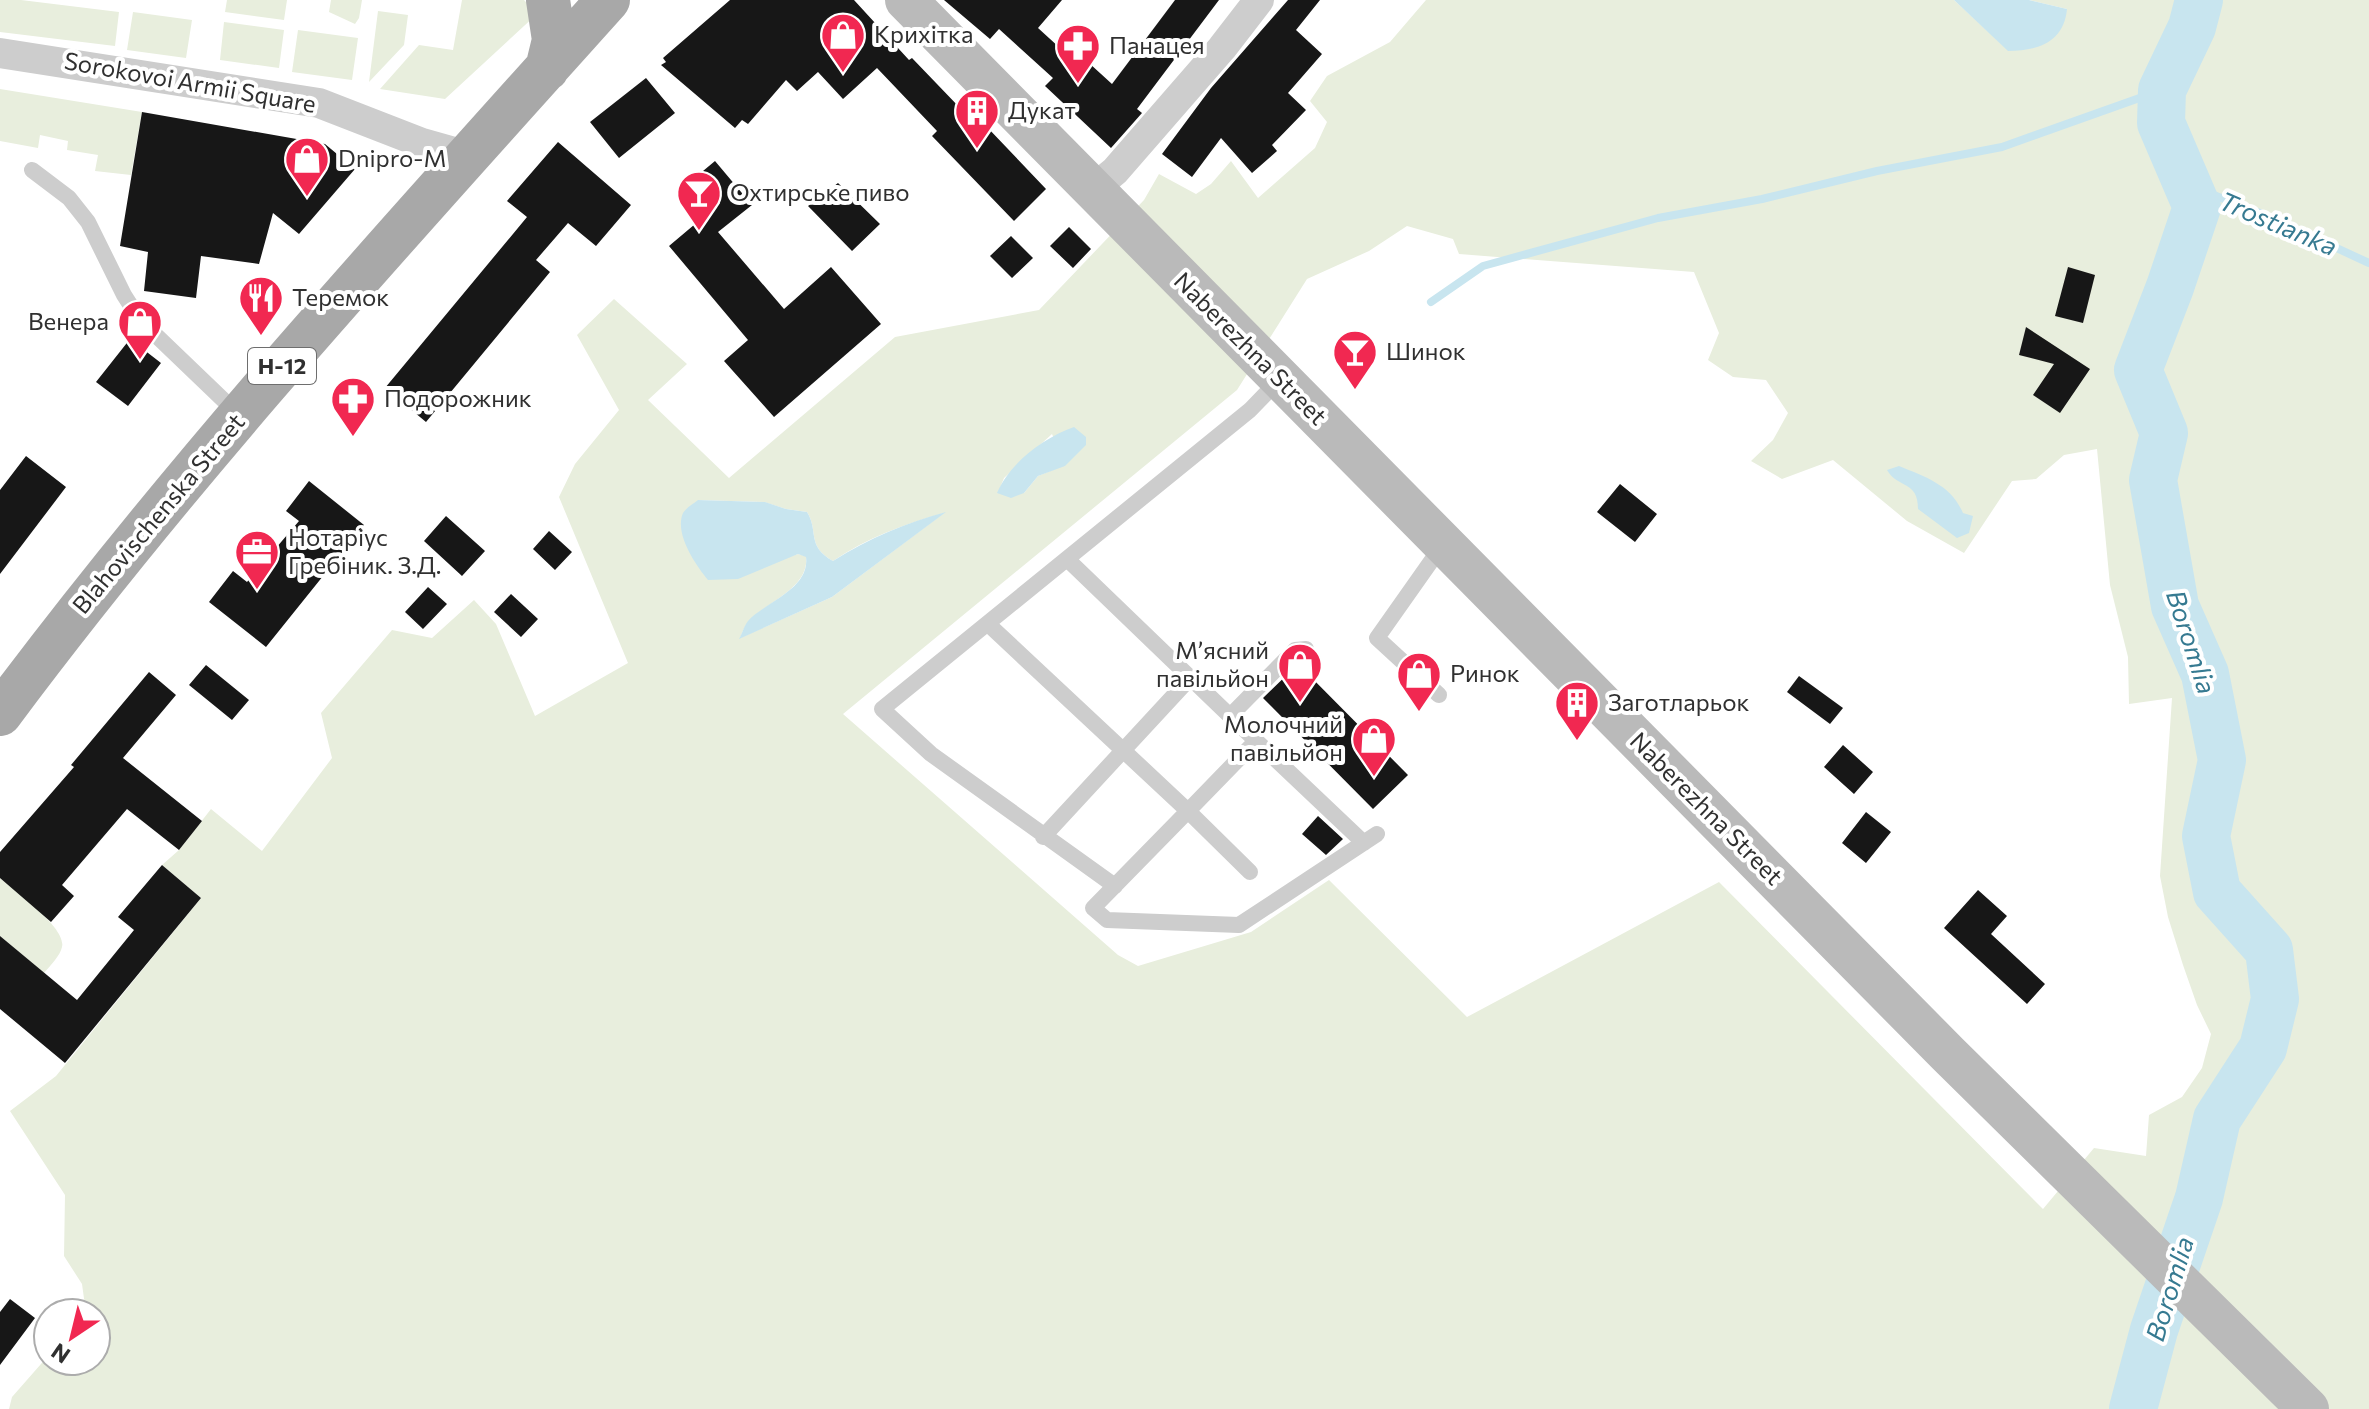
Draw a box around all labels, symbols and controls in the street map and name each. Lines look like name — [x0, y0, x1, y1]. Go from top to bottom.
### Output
shop icon: Крихітка — [819, 11, 867, 74]
place label: Крихітка — [874, 19, 973, 48]
pharmacy icon: Панацея — [1054, 22, 1102, 85]
place label: Панацея — [1109, 30, 1205, 59]
street label: Sorokovoi Armii Square — [62, 45, 318, 118]
building icon: Дукат — [953, 87, 1001, 150]
place label: Дукат — [1008, 95, 1076, 124]
shop icon: Dnipro-M — [283, 135, 331, 198]
place label: Dnipro-M — [338, 143, 446, 172]
bar icon: Охтирське пиво — [675, 169, 723, 232]
place label: Охтирське пиво — [730, 177, 909, 206]
water label: Trostianka — [2215, 184, 2342, 261]
street label: Naberezhna Street — [1169, 266, 1333, 430]
restaurant icon: Теремок — [237, 274, 285, 337]
place label: Теремок — [292, 282, 389, 311]
shop icon: Венера — [116, 298, 164, 361]
place label: Венера — [28, 306, 109, 335]
bar icon: Шинок — [1331, 328, 1379, 391]
place label: Шинок — [1386, 336, 1466, 365]
road number: Н-12 — [248, 348, 316, 384]
pharmacy icon: Подорожник — [329, 375, 377, 438]
place label: Подорожник — [384, 383, 532, 412]
street label: Blahovischenska Street — [66, 407, 250, 619]
place label: Нотаріус Гребіник. З.Д. — [288, 522, 441, 579]
office icon: Нотаріус Гребіник. З.Д. — [233, 528, 281, 591]
water label: Boromlia — [2161, 586, 2224, 697]
place label: М’ясний павільйон — [1156, 635, 1269, 692]
shop icon: М’ясний павільйон — [1276, 641, 1324, 704]
shop icon: Ринок — [1395, 650, 1443, 713]
place label: Ринок — [1450, 658, 1520, 687]
building icon: Заготларьок — [1553, 679, 1601, 742]
place label: Заготларьок — [1608, 687, 1749, 716]
place label: Молочний павільйон — [1224, 709, 1343, 766]
shop icon: Молочний павільйон — [1350, 715, 1398, 778]
street label: Naberezhna Street — [1625, 726, 1789, 890]
water label: Boromlia — [2138, 1233, 2199, 1344]
north arrow — [32, 1297, 112, 1377]
text: N — [46, 1338, 75, 1370]

